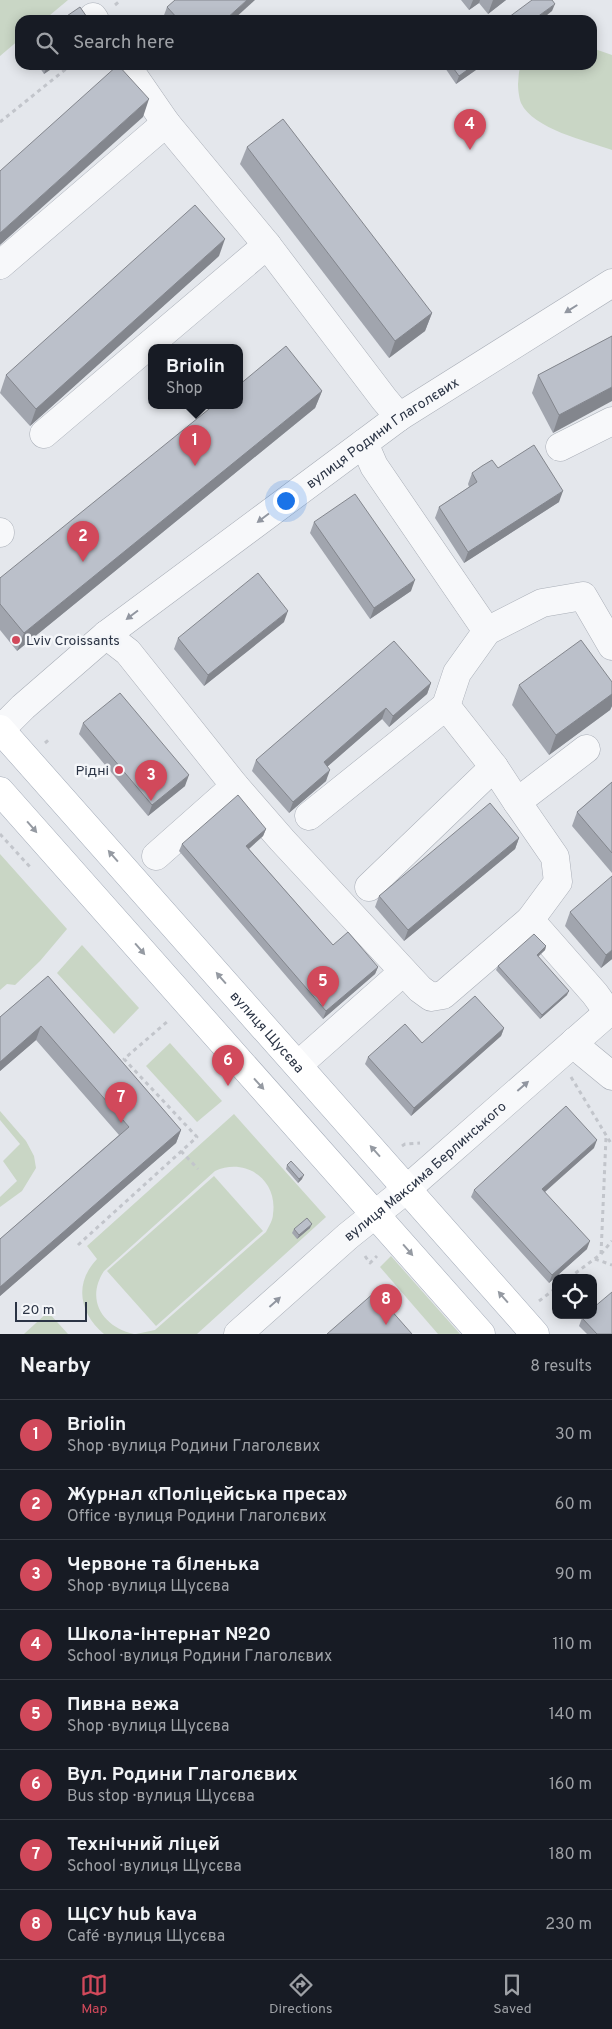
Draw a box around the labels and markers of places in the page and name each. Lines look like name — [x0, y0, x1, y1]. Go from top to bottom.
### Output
pin: 4 — [454, 109, 486, 150]
pin: 1 — [179, 425, 211, 466]
pin: 2 — [67, 521, 99, 562]
place label: Lviv Croissants — [26, 633, 120, 650]
marker: Lviv Croissants — [10, 634, 22, 646]
pin: 3 — [135, 760, 167, 801]
place label: Рідні — [75, 763, 109, 780]
marker: Рідні — [113, 764, 125, 776]
pin: 5 — [307, 966, 339, 1007]
pin: 6 — [212, 1045, 244, 1086]
pin: 7 — [105, 1082, 137, 1123]
pin: 8 — [370, 1284, 402, 1325]

